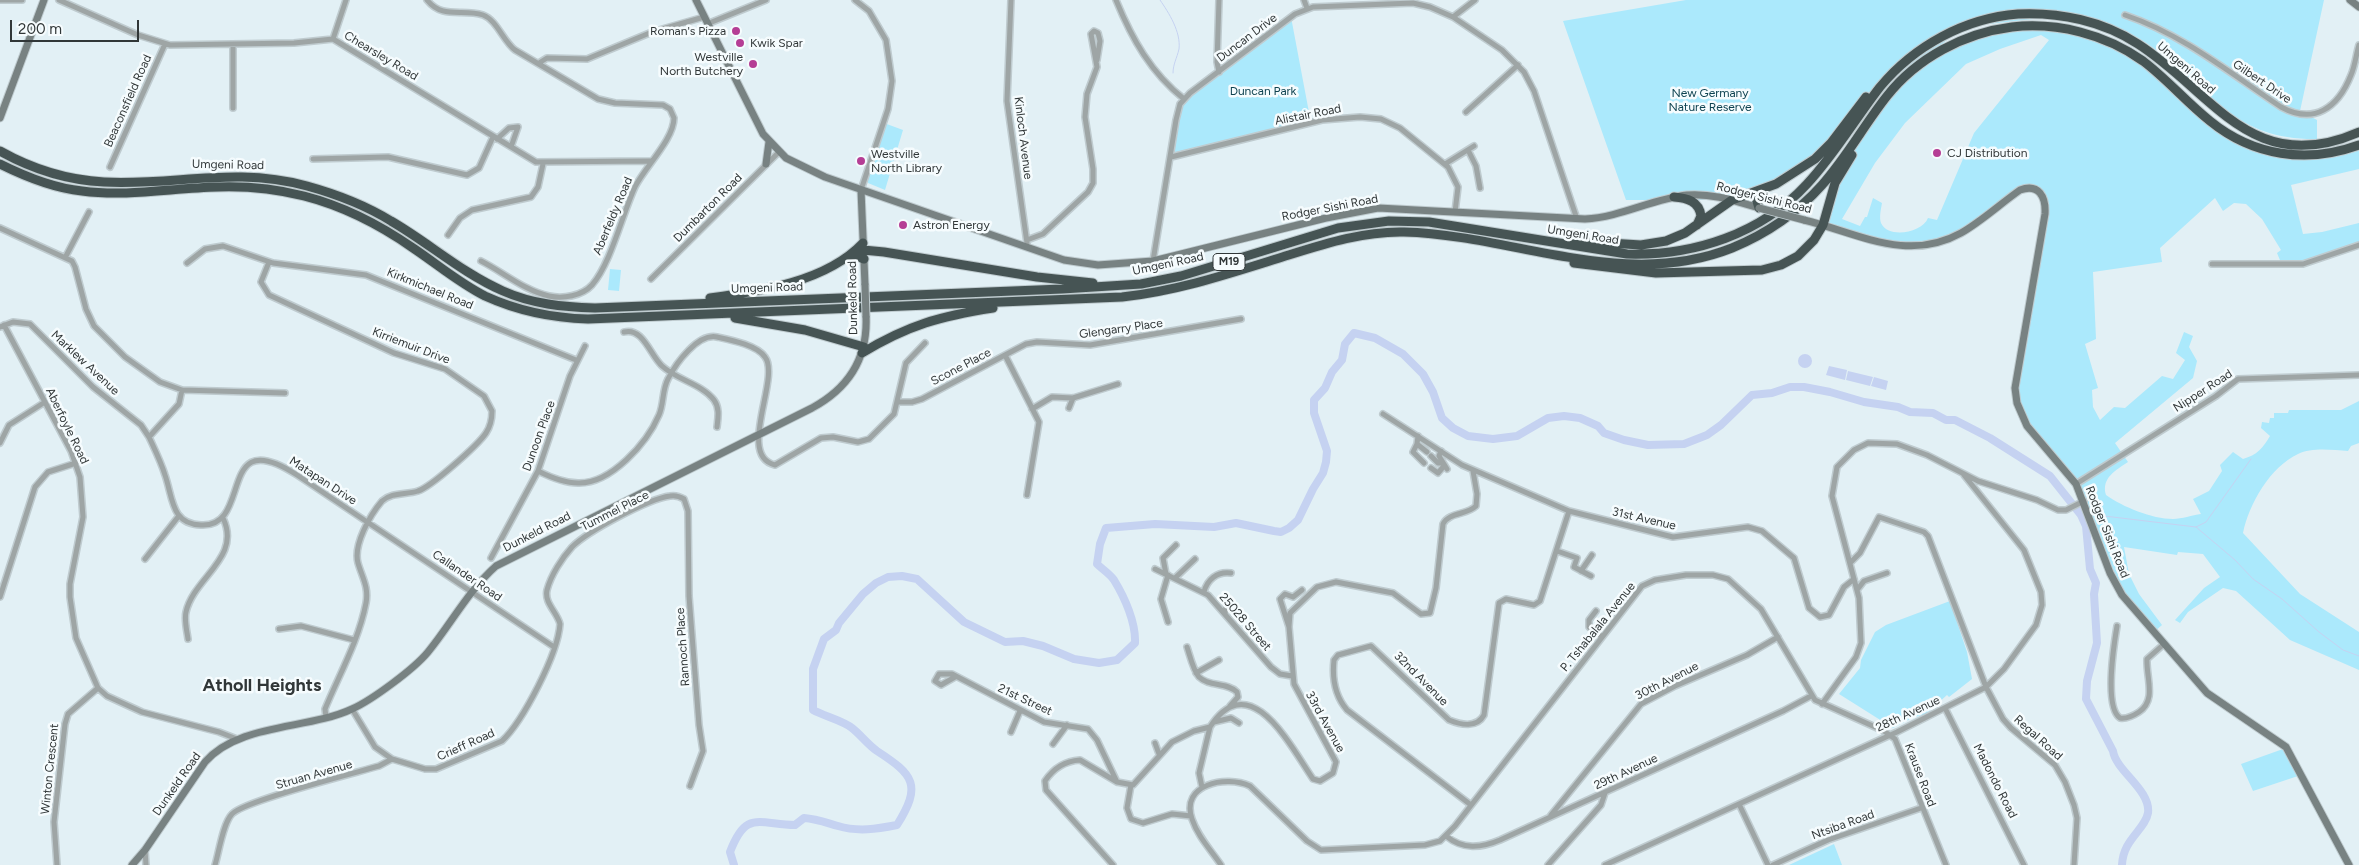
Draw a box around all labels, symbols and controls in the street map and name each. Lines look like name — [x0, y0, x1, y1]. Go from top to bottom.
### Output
scale bar — [12, 10, 141, 42]
street label: Duncan Drive — [1214, 11, 1280, 65]
text: 200 m — [18, 20, 62, 38]
place label: Roman's Pizza — [650, 24, 726, 38]
marker: Roman's Pizza — [730, 25, 742, 37]
street label: Chearsley Road — [341, 28, 421, 84]
place label: Kwik Spar — [750, 36, 803, 50]
marker: Kwik Spar — [734, 37, 746, 49]
street label: Umgeni Road — [2154, 39, 2218, 97]
place label: Westville North Butchery — [660, 50, 743, 78]
street label: Beaconsfield Road — [101, 53, 155, 149]
street label: Gilbert Drive — [2230, 57, 2294, 107]
marker: Westville North Butchery — [747, 58, 759, 70]
park label: Duncan Park — [1230, 84, 1296, 98]
park label: New Germany Nature Reserve — [1668, 86, 1752, 114]
street label: Kinloch Avenue — [1011, 96, 1035, 180]
street label: Alistair Road — [1274, 102, 1342, 128]
place label: CJ Distribution — [1947, 146, 2028, 160]
place label: Westville North Library — [871, 147, 942, 175]
marker: CJ Distribution — [1931, 147, 1943, 159]
marker: Westville North Library — [855, 155, 867, 167]
street label: Umgeni Road — [192, 157, 264, 173]
street label: Dumbarton Road — [671, 171, 745, 245]
street label: Aberfeldy Road — [590, 175, 636, 257]
street label: Rodger Sishi Road — [1715, 179, 1813, 217]
street label: Rodger Sishi Road — [1281, 192, 1379, 224]
place label: Astron Energy — [913, 218, 990, 232]
marker: Astron Energy — [897, 219, 909, 231]
street label: Umgeni Road — [1546, 222, 1620, 248]
street label: Umgeni Road — [1131, 249, 1205, 279]
road number: M19 — [1213, 253, 1245, 270]
street label: Dunkeld Road — [845, 261, 861, 335]
street label: Kirkmichael Road — [385, 265, 475, 313]
street label: Umgeni Road — [731, 280, 803, 296]
street label: Glengarry Place — [1078, 316, 1164, 342]
street label: Kirriemuir Drive — [370, 325, 452, 367]
street label: Marklew Avenue — [48, 328, 122, 398]
street label: Scone Place — [929, 345, 993, 389]
street label: Nipper Road — [2171, 367, 2235, 415]
street label: Aberfoyle Road — [42, 386, 92, 466]
street label: Dunoon Place — [520, 399, 558, 473]
street label: Matapan Drive — [287, 454, 359, 508]
street label: Rodger Sishi Road — [2082, 484, 2132, 580]
street label: Tummel Place — [579, 488, 651, 534]
street label: 31st Avenue — [1611, 505, 1677, 533]
street label: Dunkeld Road — [501, 509, 573, 555]
street label: Callander Road — [429, 547, 505, 605]
street label: P. Tshabalala Avenue — [1557, 579, 1639, 675]
street label: 25028 Street — [1216, 590, 1274, 654]
street label: Rannoch Place — [673, 607, 693, 687]
street label: 32nd Avenue — [1391, 649, 1451, 709]
street label: 30th Avenue — [1633, 659, 1701, 703]
district label: Atholl Heights — [203, 675, 321, 697]
street label: 21st Street — [996, 681, 1054, 719]
street label: 33rd Avenue — [1302, 689, 1348, 755]
street label: 28th Avenue — [1874, 693, 1942, 735]
street label: Regal Road — [2011, 712, 2065, 764]
street label: Winton Crescent — [38, 723, 62, 815]
street label: Crieff Road — [435, 726, 497, 764]
street label: Krause Road — [1901, 741, 1939, 809]
street label: Madondo Road — [1970, 741, 2020, 821]
street label: Dunkeld Road — [150, 750, 204, 818]
street label: 29th Avenue — [1592, 751, 1660, 793]
street label: Struan Avenue — [274, 757, 354, 793]
street label: Ntsiba Road — [1810, 807, 1876, 843]

